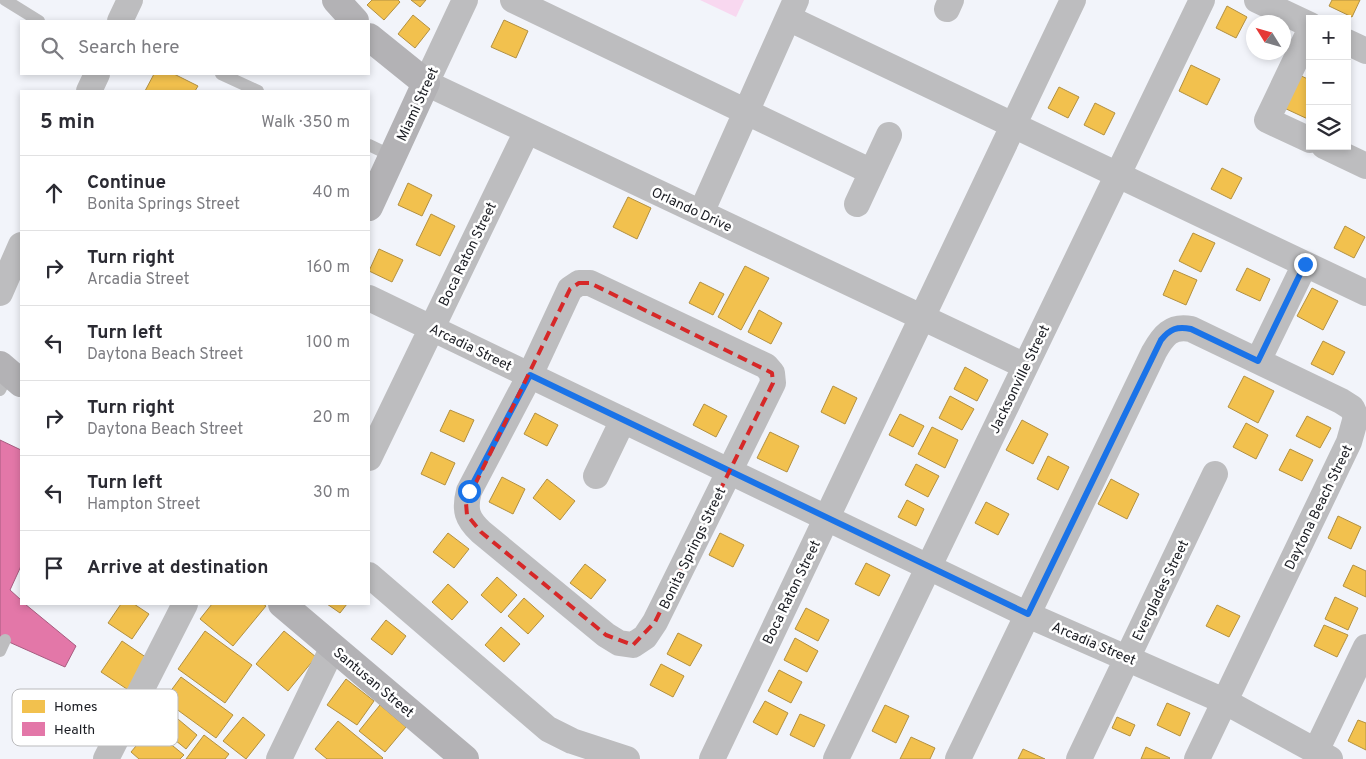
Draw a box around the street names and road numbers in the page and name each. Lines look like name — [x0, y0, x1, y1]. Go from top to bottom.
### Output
street label: Miami Street — [394, 65, 443, 144]
street label: Orlando Drive — [648, 184, 734, 236]
street label: Boca Raton Street — [436, 200, 501, 310]
street label: Arcadia Street — [426, 321, 514, 376]
street label: Jacksonville Street — [987, 323, 1054, 437]
street label: Daytona Beach Street — [1282, 442, 1357, 573]
street label: Bonita Springs Street — [656, 485, 730, 613]
street label: Everglades Street — [1130, 537, 1193, 644]
street label: Boca Raton Street — [760, 538, 825, 648]
street label: Arcadia Street — [1049, 619, 1138, 670]
street label: Santusan Street — [329, 644, 417, 722]

